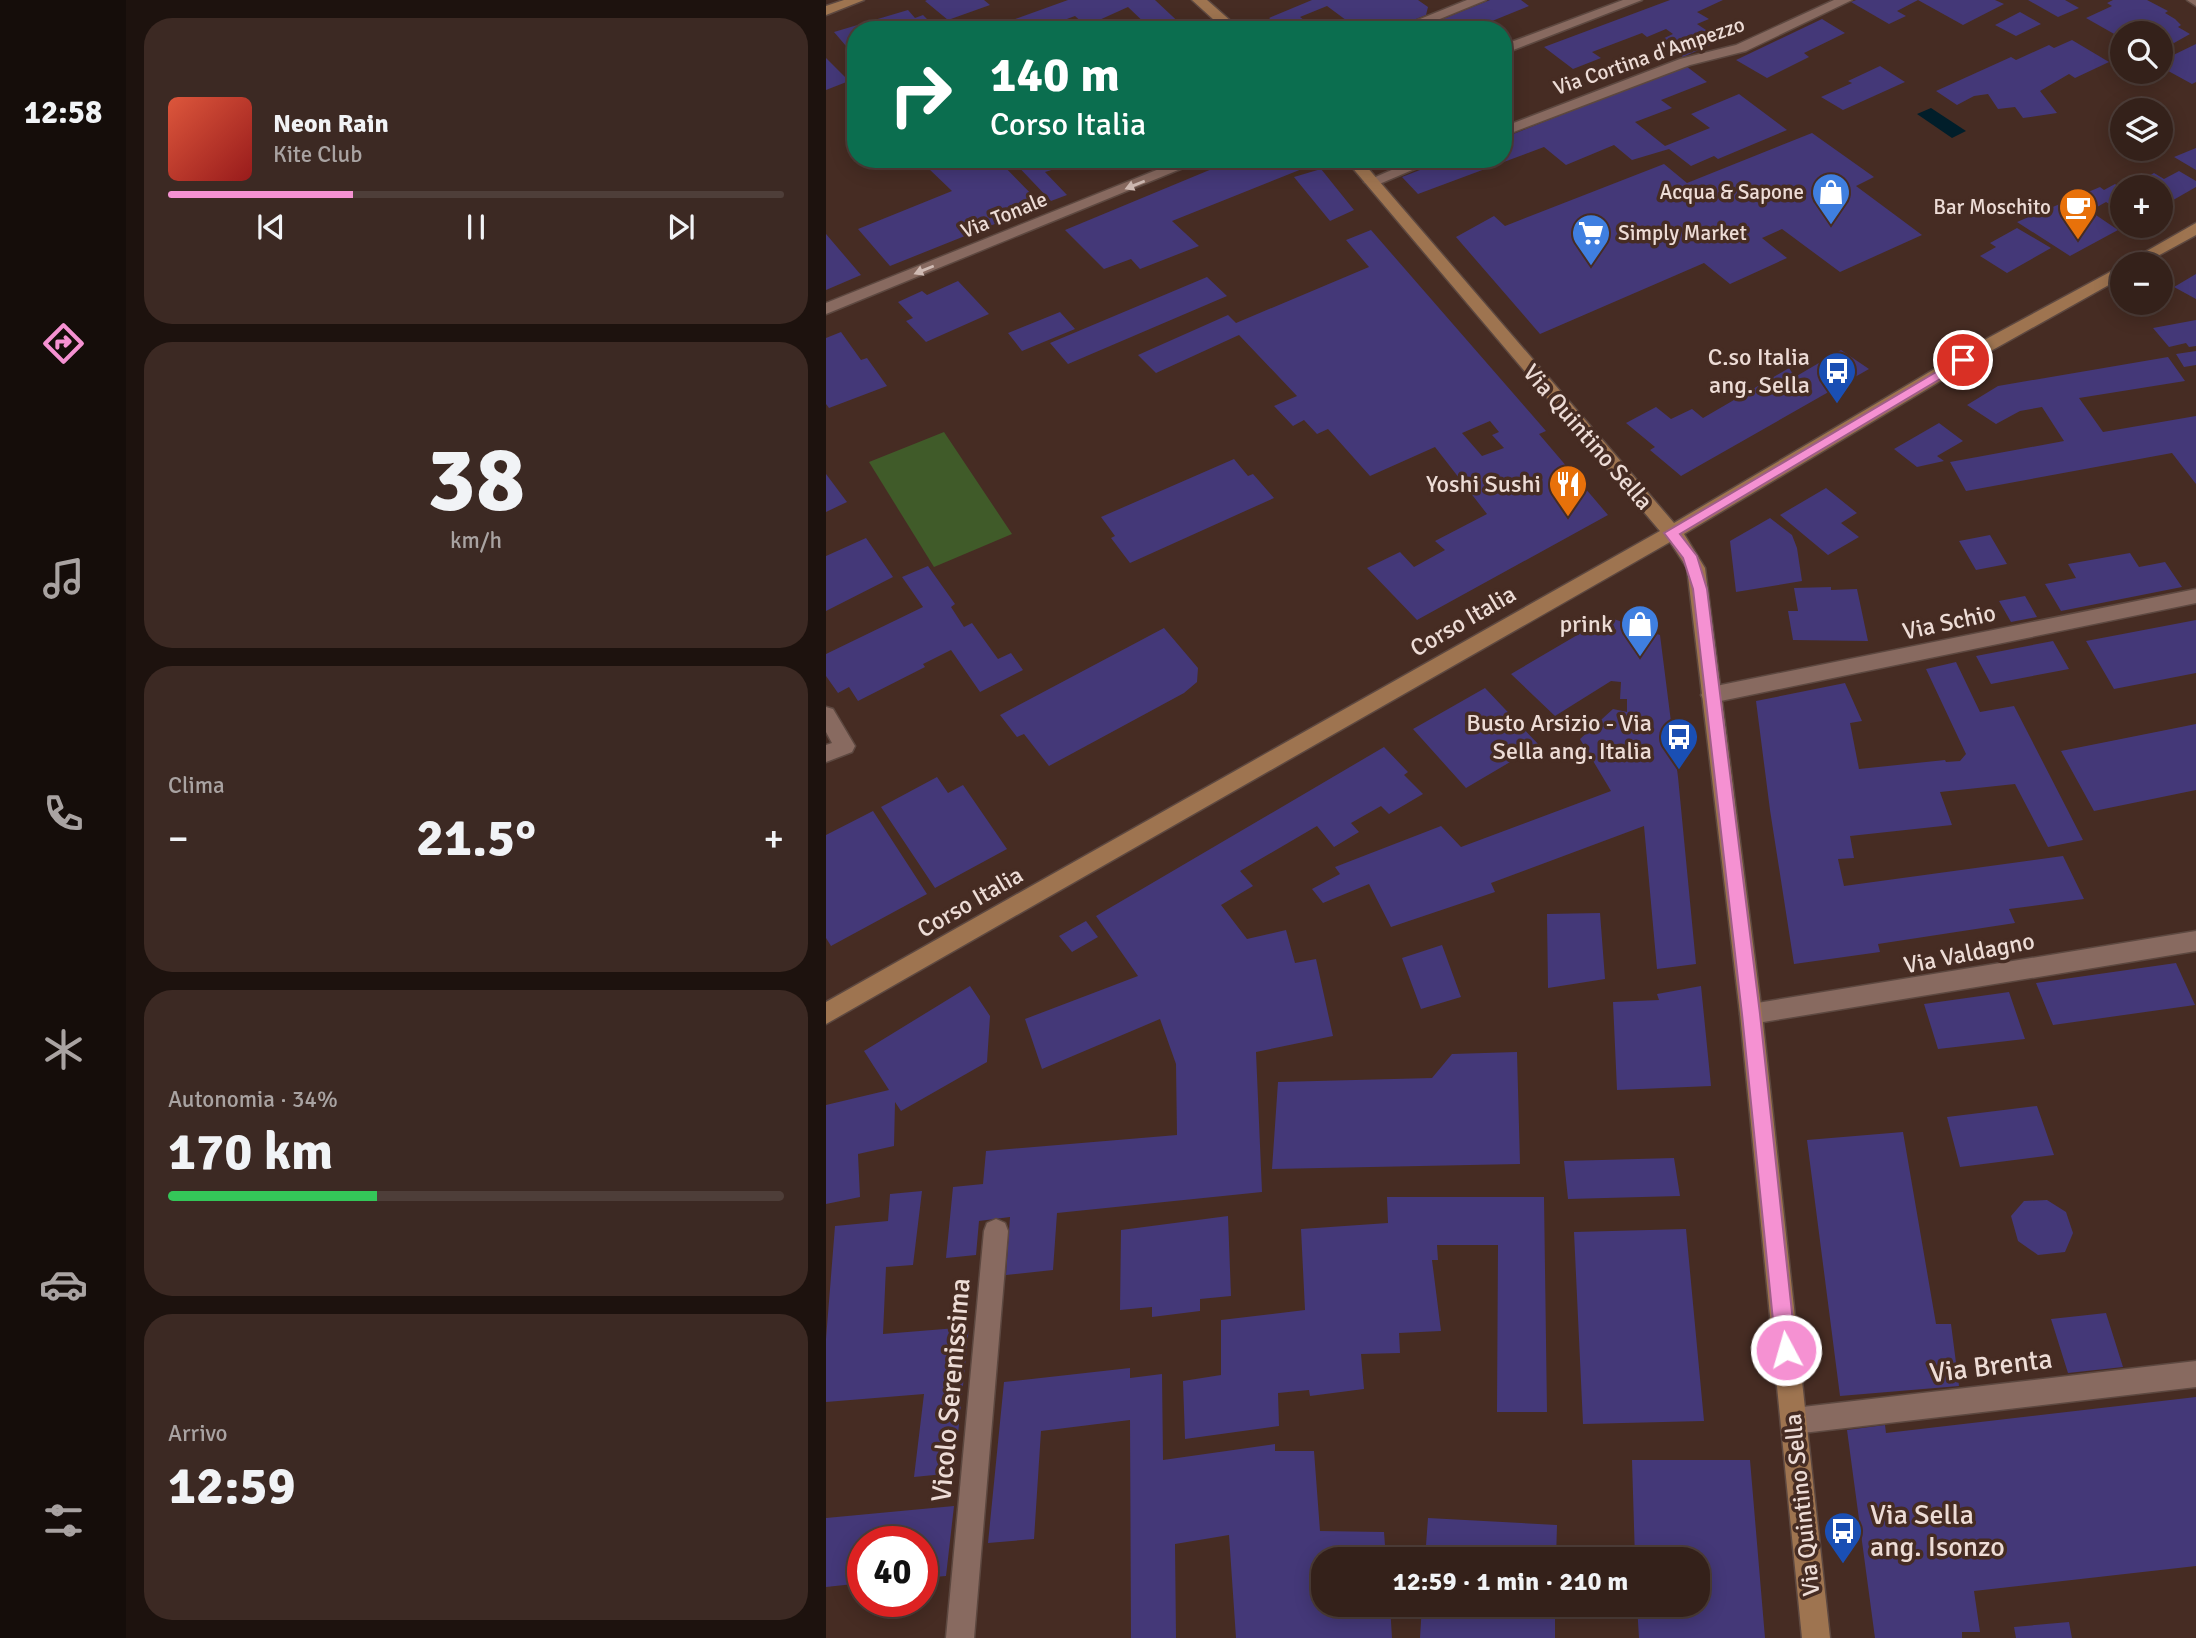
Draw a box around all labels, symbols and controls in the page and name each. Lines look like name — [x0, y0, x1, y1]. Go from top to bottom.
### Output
street label: Via Cortina d'Ampezzo — [1550, 11, 1748, 101]
map controls — [2110, 21, 2173, 315]
button: search — [2110, 21, 2173, 84]
text: 140 m — [990, 45, 1120, 105]
icon: right — [875, 49, 966, 140]
text: 12:58 — [24, 93, 102, 132]
button: layers — [2110, 98, 2173, 161]
text: Corso Italia — [990, 105, 1146, 144]
text: Neon Rain — [273, 108, 389, 140]
text: Kite Club — [273, 140, 362, 169]
shop icon: Acqua & Sapone — [1810, 171, 1852, 226]
button: + — [2110, 175, 2173, 238]
one-way arrow — [1124, 179, 1145, 190]
place label: Acqua & Sapone — [1660, 179, 1804, 205]
street label: Via Tonale — [957, 186, 1051, 244]
cafe icon: Bar Moschito — [2057, 186, 2099, 241]
place label: Bar Moschito — [1933, 194, 2051, 220]
icon: previous — [252, 208, 290, 246]
icon: pause — [457, 208, 495, 246]
icon: next — [662, 208, 700, 246]
supermarket icon: Simply Market — [1570, 212, 1612, 267]
place label: Simply Market — [1618, 220, 1747, 246]
button: − — [2110, 252, 2173, 315]
one-way arrow — [913, 264, 934, 275]
icon: directions — [39, 319, 88, 368]
pin — [1933, 330, 1993, 390]
icon: arrive — [1944, 341, 1982, 379]
place label: C.so Italia ang. Sella — [1708, 342, 1810, 400]
bus stop icon: C.so Italia ang. Sella — [1816, 350, 1858, 405]
street label: Via Quintino Sella — [1517, 358, 1659, 516]
text: 38 — [427, 424, 525, 537]
restaurant icon: Yoshi Sushi — [1547, 463, 1589, 518]
place label: Yoshi Sushi — [1426, 469, 1541, 499]
text: km/h — [450, 526, 502, 555]
icon: music — [39, 554, 88, 603]
street label: Corso Italia — [1405, 579, 1521, 663]
street label: Via Schio — [1900, 598, 1998, 646]
shop icon: prink — [1619, 603, 1661, 658]
place label: prink — [1559, 609, 1613, 639]
place label: Busto Arsizio - Via Sella ang. Italia — [1466, 708, 1652, 766]
bus stop icon: Busto Arsizio - Via Sella ang. Italia — [1658, 716, 1700, 771]
text: Clima — [168, 771, 225, 800]
icon: phone — [39, 789, 88, 838]
text: 21.5° — [416, 806, 536, 870]
text: − — [168, 815, 189, 862]
text: + — [763, 815, 784, 862]
street label: Corso Italia — [912, 860, 1028, 944]
street label: Via Valdagno — [1901, 926, 2037, 980]
icon: climate — [39, 1025, 88, 1074]
text: Autonomia · 34% — [168, 1085, 338, 1114]
text: 170 km — [168, 1120, 333, 1184]
icon: car — [39, 1260, 88, 1309]
street label: Vicolo Serenissima — [924, 1277, 978, 1503]
position arrow — [1749, 1313, 1823, 1387]
street label: Via Brenta — [1928, 1342, 2054, 1390]
street label: Via Quintino Sella — [1777, 1412, 1827, 1598]
text: Arrivo — [168, 1419, 228, 1448]
text: 12:59 — [168, 1454, 296, 1518]
icon: filters — [39, 1496, 88, 1545]
place label: Via Sella ang. Isonzo — [1870, 1498, 2005, 1564]
bus stop icon: Via Sella ang. Isonzo — [1822, 1510, 1864, 1565]
speed limit sign: 40 — [847, 1526, 938, 1617]
text: 12:59 · 1 min · 210 m — [1393, 1566, 1628, 1598]

